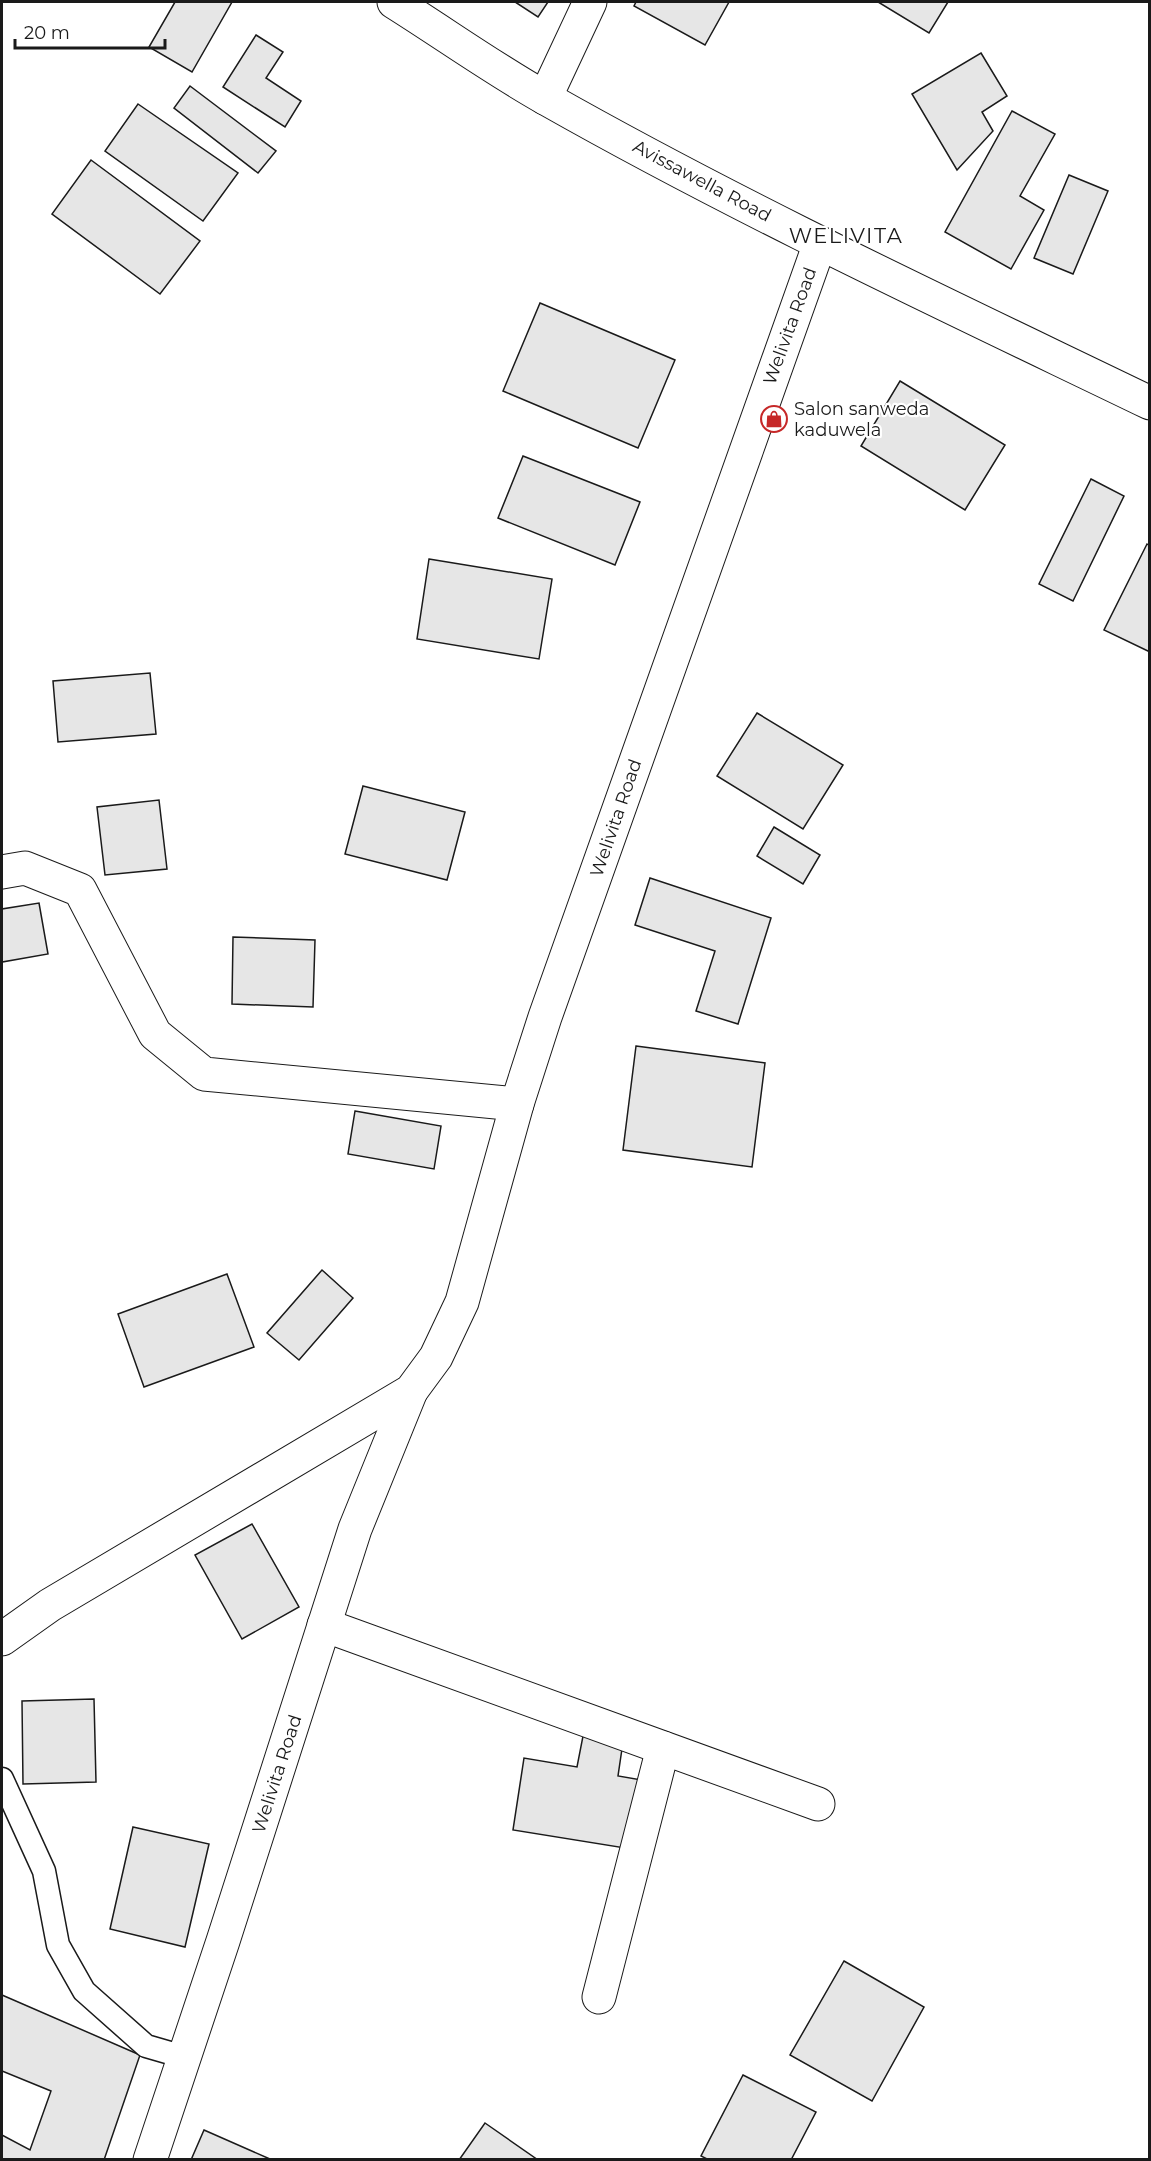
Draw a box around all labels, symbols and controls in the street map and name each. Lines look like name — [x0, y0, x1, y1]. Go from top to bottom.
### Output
scale bar — [15, 12, 165, 50]
text: 20 m — [24, 22, 70, 44]
street label: Avissawella Road — [629, 135, 775, 227]
district label: WELIVITA — [789, 223, 903, 248]
street label: Welivita Road — [759, 264, 821, 388]
place label: Salon sanweda kaduwela — [794, 398, 929, 441]
shop icon: Salon sanweda kaduwela — [759, 404, 789, 434]
street label: Welivita Road — [586, 756, 646, 880]
street label: Welivita Road — [247, 1712, 307, 1836]

